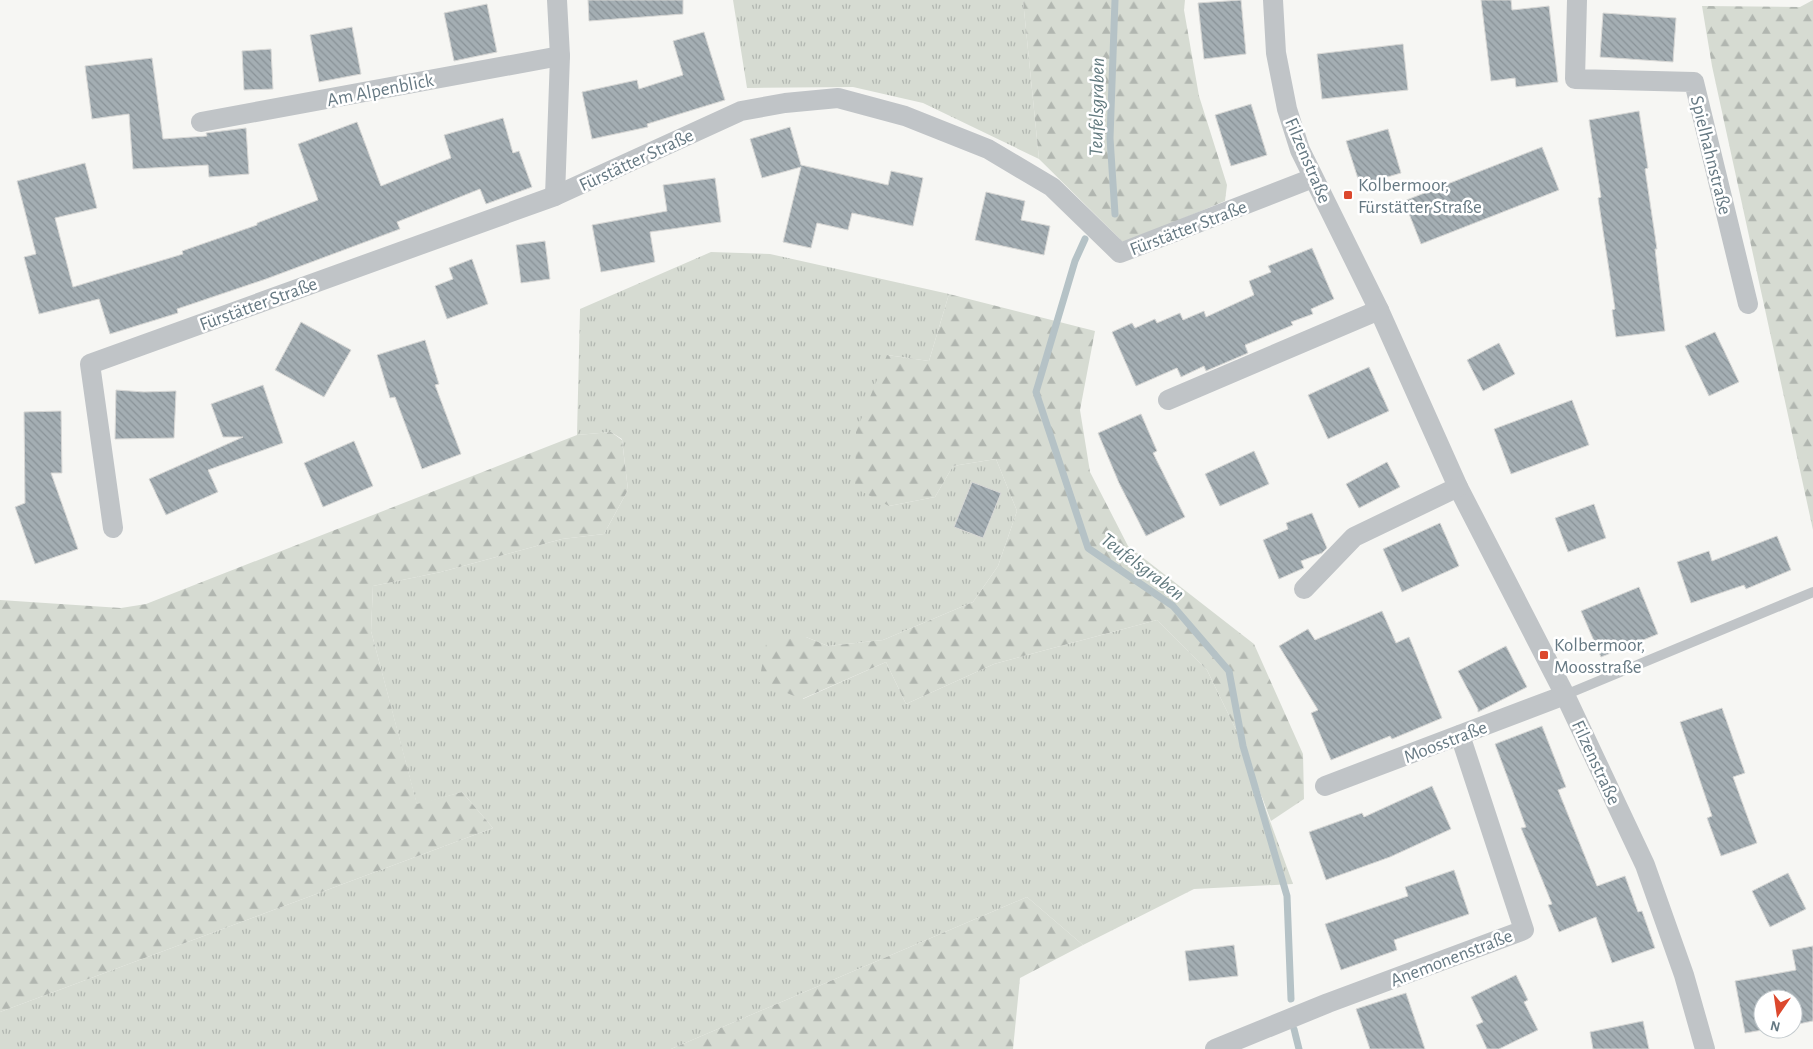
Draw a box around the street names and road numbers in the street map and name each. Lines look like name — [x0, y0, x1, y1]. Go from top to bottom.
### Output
street label: Am Alpenblick — [325, 71, 435, 110]
street label: Spielhahnstraße — [1687, 94, 1735, 217]
street label: Filzenstraße — [1281, 115, 1334, 206]
street label: Fürstätter Straße — [577, 126, 697, 195]
street label: Fürstätter Straße — [1127, 197, 1250, 259]
street label: Fürstätter Straße — [197, 274, 320, 335]
street label: Filzenstraße — [1568, 717, 1623, 808]
street label: Moosstraße — [1401, 718, 1490, 767]
street label: Anemonenstraße — [1388, 926, 1515, 990]

